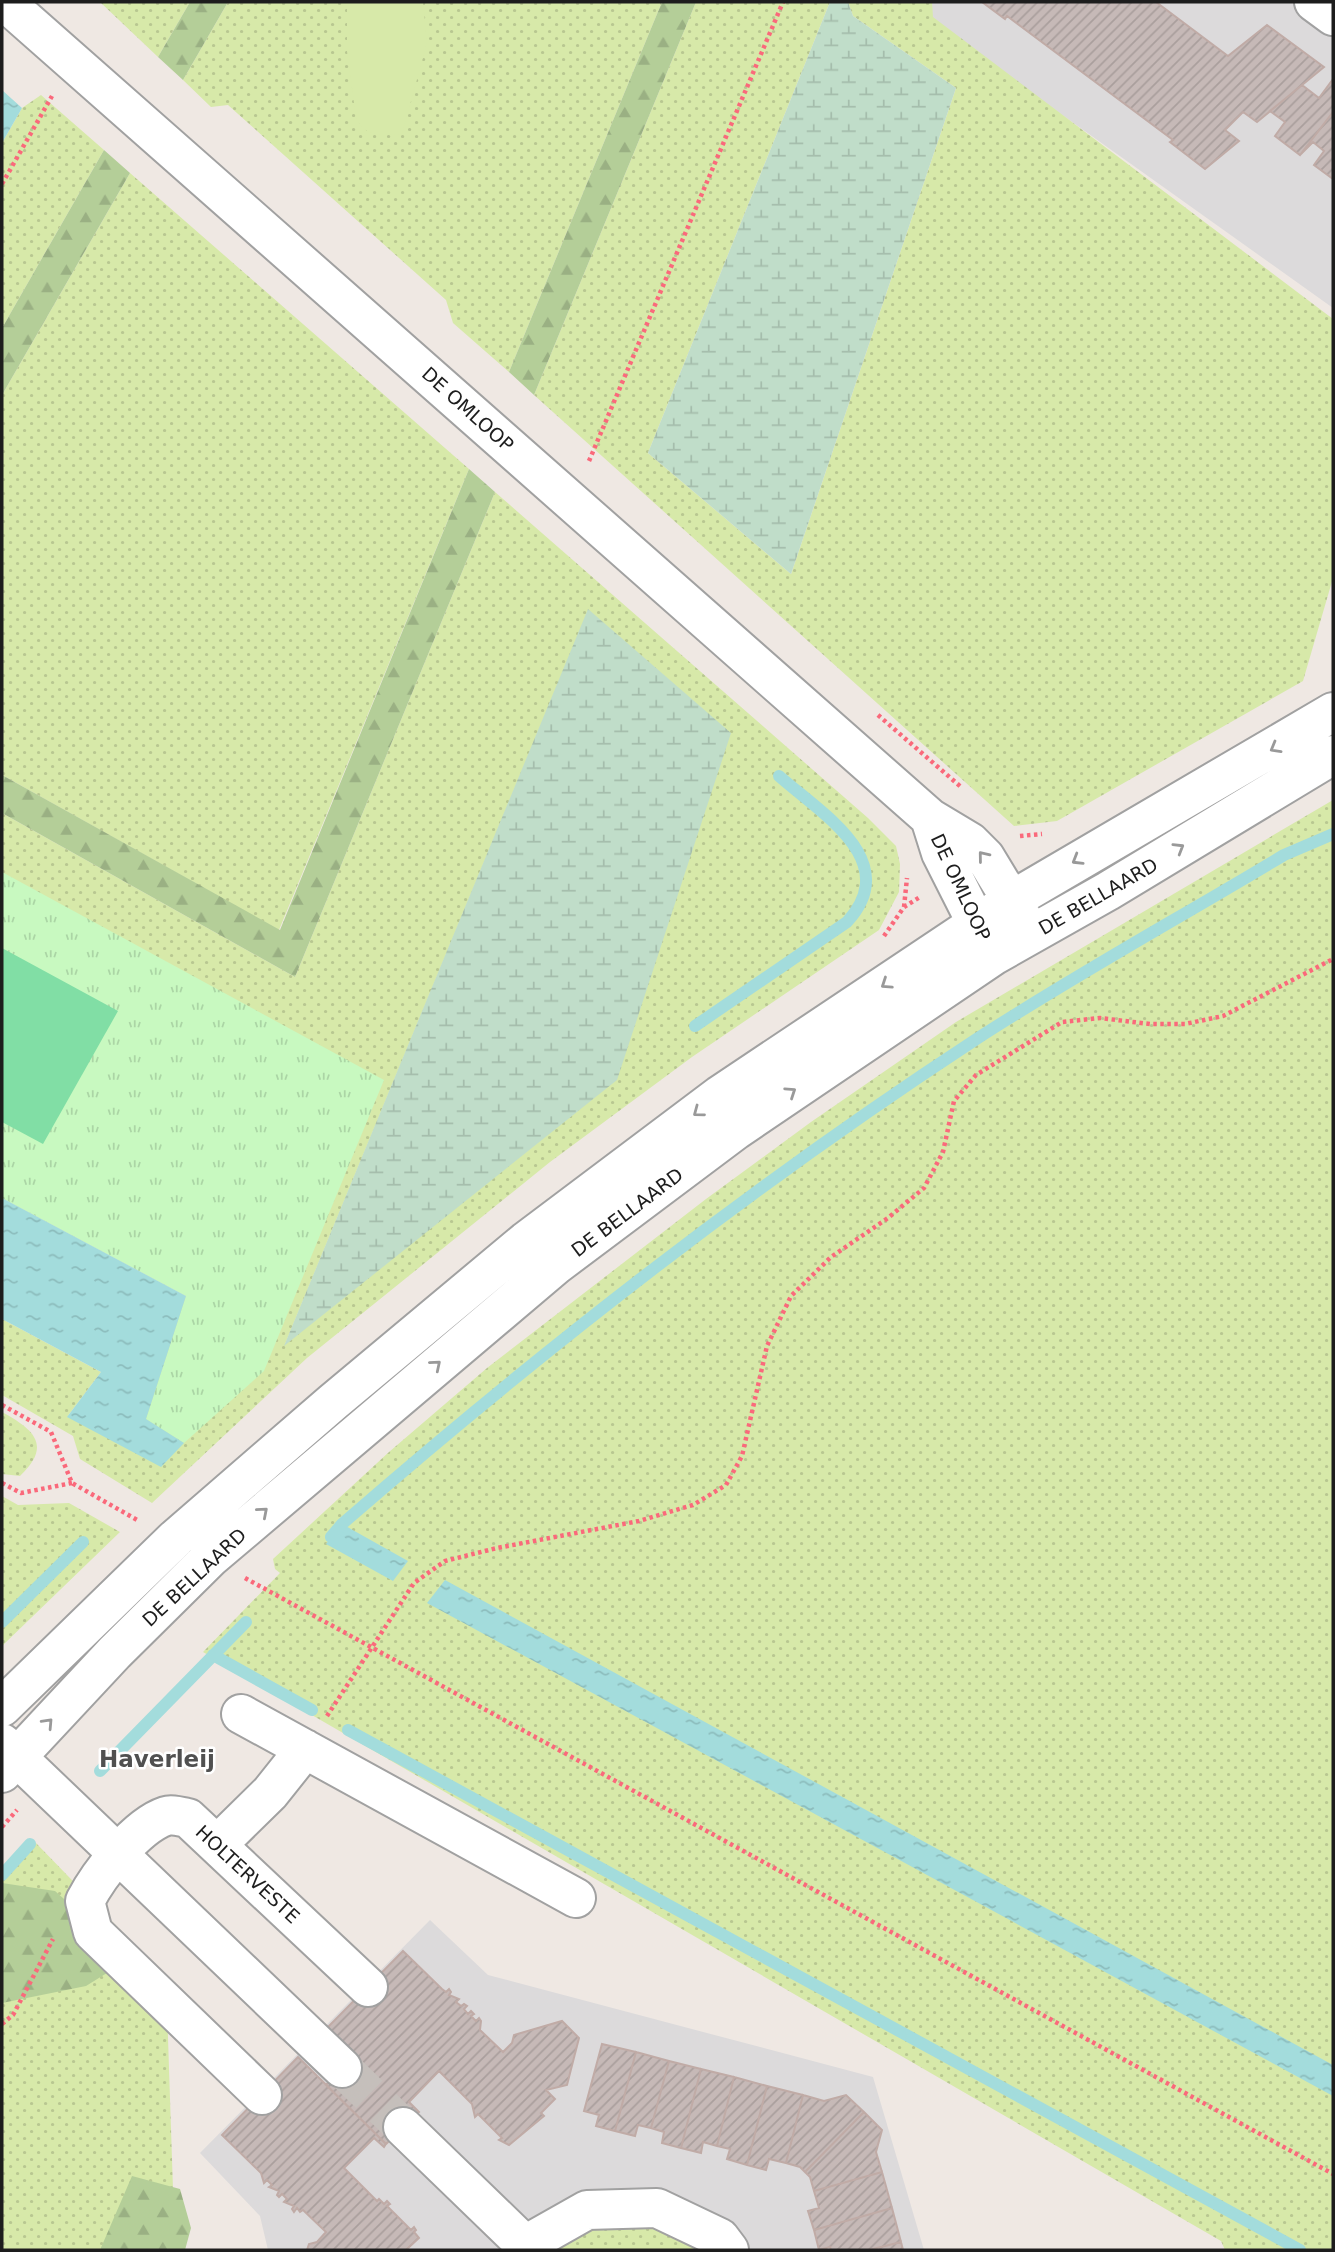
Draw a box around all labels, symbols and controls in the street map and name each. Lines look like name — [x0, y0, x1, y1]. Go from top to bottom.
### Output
street label: DE OMLOOP — [418, 362, 518, 456]
one-way arrow — [1269, 740, 1282, 753]
street label: DE OMLOOP — [927, 830, 995, 944]
one-way arrow — [1172, 843, 1185, 856]
one-way arrow — [978, 852, 991, 864]
one-way arrow — [1072, 852, 1085, 865]
street label: DE BELLAARD — [1035, 853, 1161, 939]
one-way arrow — [881, 976, 894, 989]
one-way arrow — [783, 1088, 796, 1100]
one-way arrow — [693, 1103, 706, 1116]
street label: DE BELLAARD — [567, 1163, 687, 1261]
one-way arrow — [428, 1361, 441, 1373]
one-way arrow — [255, 1508, 268, 1520]
street label: DE BELLAARD — [138, 1523, 250, 1631]
one-way arrow — [40, 1718, 53, 1731]
district label: Haverleij — [99, 1746, 215, 1772]
street label: HOLTERVESTE — [192, 1820, 304, 1928]

